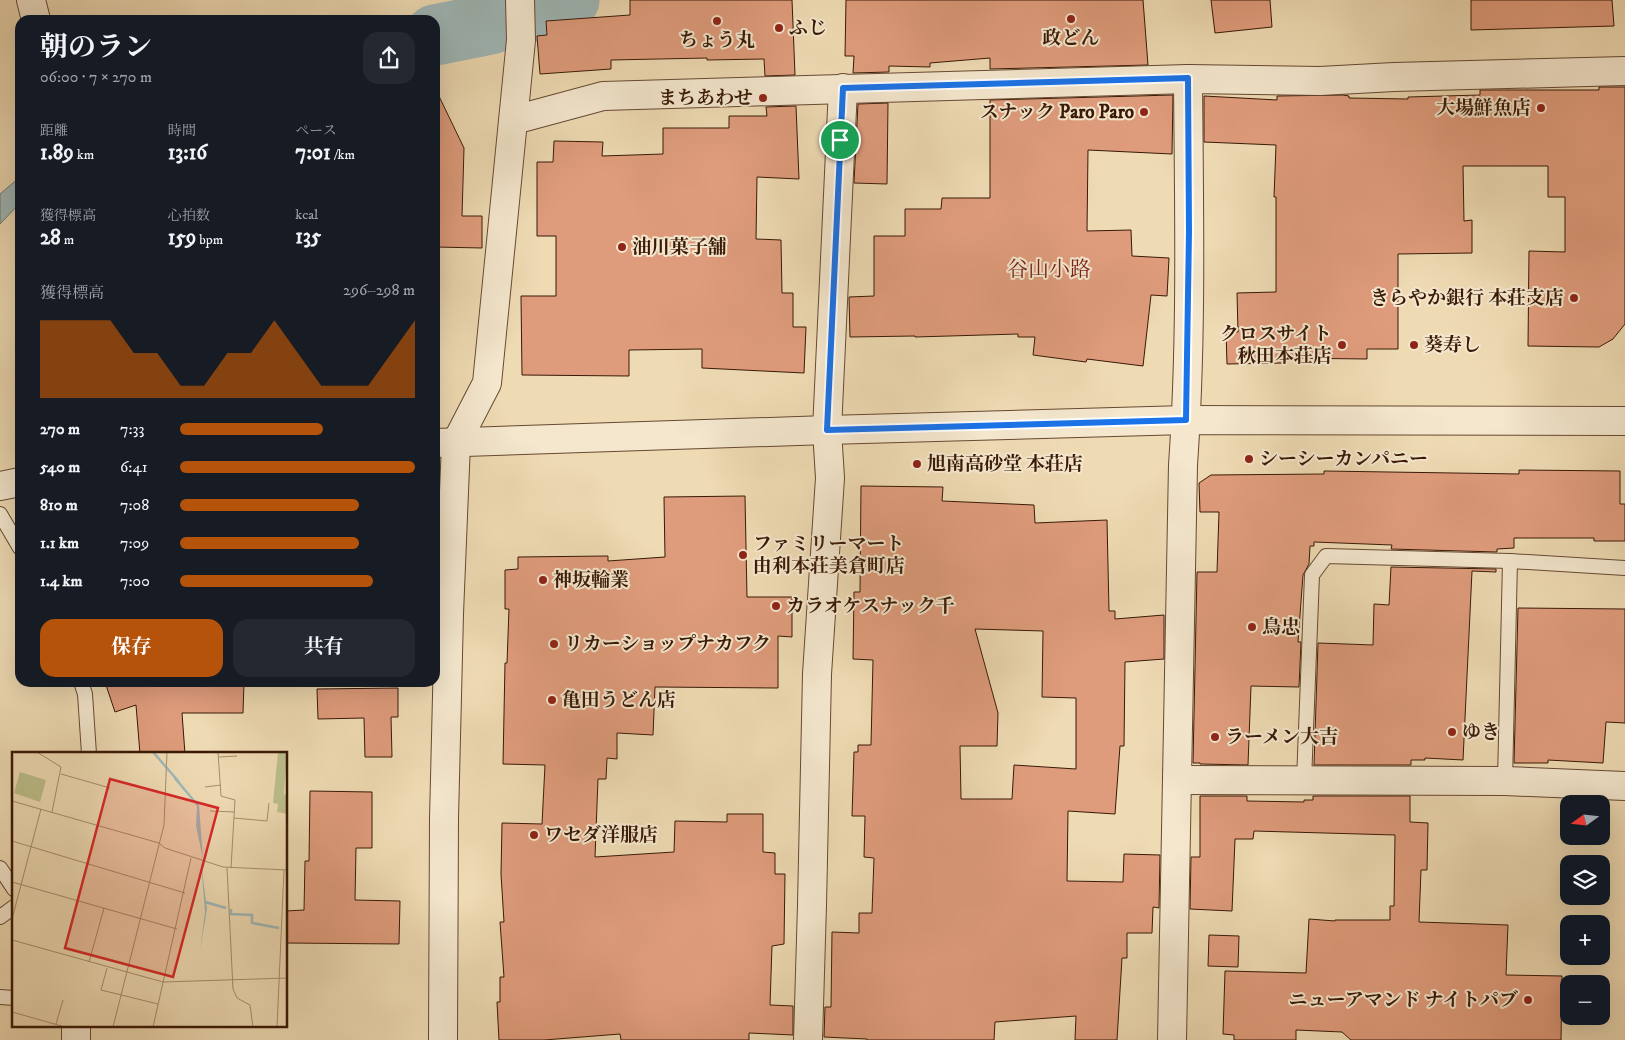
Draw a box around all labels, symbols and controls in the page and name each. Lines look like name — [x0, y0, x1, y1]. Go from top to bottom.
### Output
marker: 政どん — [1065, 13, 1077, 25]
marker: ちょう丸 — [711, 15, 723, 27]
place label: ふじ — [789, 17, 827, 40]
marker: ふじ — [773, 22, 785, 34]
place label: 政どん — [1042, 27, 1100, 50]
place label: ちょう丸 — [679, 29, 755, 52]
text: 朝のラン — [40, 30, 152, 65]
button: share — [363, 32, 415, 84]
text: 06:00 · 7 × 270 m — [40, 67, 152, 87]
place label: まちあわせ — [658, 87, 753, 110]
marker: まちあわせ — [757, 92, 769, 104]
place label: 大場鮮魚店 — [1436, 97, 1531, 120]
place label: スナック Paro Paro — [980, 101, 1134, 124]
marker: 大場鮮魚店 — [1535, 102, 1547, 114]
marker: スナック Paro Paro — [1138, 106, 1150, 118]
pin — [819, 119, 861, 161]
text: 距離 — [40, 122, 68, 140]
text: 時間 — [168, 122, 196, 140]
text: ペース — [295, 122, 337, 140]
icon: arrive — [826, 126, 854, 154]
text: 1.89 — [40, 140, 74, 166]
text: 13:16 — [168, 140, 207, 166]
text: 7:01 — [295, 140, 331, 166]
text: km — [74, 146, 94, 164]
text: /km — [331, 146, 355, 164]
text: kcal — [295, 206, 318, 224]
text: 獲得標高 — [40, 207, 96, 225]
text: 心拍数 — [168, 207, 210, 225]
text: 135 — [295, 224, 321, 250]
text: 28 — [40, 225, 61, 251]
text: 159 — [168, 225, 196, 251]
text: m — [61, 231, 74, 249]
text: bpm — [196, 231, 223, 249]
place label: 油川菓子舗 — [632, 236, 727, 259]
marker: 油川菓子舗 — [616, 241, 628, 253]
district label: 谷山小路 — [1007, 257, 1091, 283]
text: 296–298 m — [343, 280, 415, 300]
text: 獲得標高 — [40, 283, 104, 303]
place label: きらやか銀行 本荘支店 — [1370, 287, 1564, 310]
marker: きらやか銀行 本荘支店 — [1568, 292, 1580, 304]
place label: クロスサイト 秋田本荘店 — [1220, 323, 1332, 368]
place label: 葵寿し — [1424, 334, 1481, 357]
marker: クロスサイト 秋田本荘店 — [1336, 339, 1348, 351]
marker: 葵寿し — [1408, 339, 1420, 351]
text: 270 m — [40, 419, 80, 439]
text: 7:33 — [120, 419, 145, 439]
place label: シーシーカンパニー — [1259, 448, 1428, 471]
place label: 旭南高砂堂 本荘店 — [927, 453, 1083, 476]
marker: シーシーカンパニー — [1243, 453, 1255, 465]
text: 540 m — [40, 457, 80, 477]
text: 6:41 — [120, 457, 148, 477]
marker: 旭南高砂堂 本荘店 — [911, 458, 923, 470]
text: 810 m — [40, 495, 78, 515]
text: 7:08 — [120, 495, 149, 515]
text: 1.1 km — [40, 533, 79, 553]
text: 7:09 — [120, 533, 149, 553]
place label: ファミリーマート 由利本荘美倉町店 — [753, 533, 905, 578]
marker: ファミリーマート 由利本荘美倉町店 — [737, 549, 749, 561]
place label: 神坂輪業 — [553, 569, 629, 592]
text: 1.4 km — [40, 571, 82, 591]
text: 7:00 — [120, 571, 150, 591]
marker: 神坂輪業 — [537, 574, 549, 586]
place label: カラオケスナック千 — [786, 595, 955, 618]
marker: カラオケスナック千 — [770, 600, 782, 612]
place label: 鳥忠 — [1262, 616, 1300, 639]
button: 保存 — [40, 619, 223, 677]
button: 共有 — [233, 619, 415, 677]
marker: 鳥忠 — [1246, 621, 1258, 633]
place label: リカーショップナカフク — [564, 633, 771, 656]
marker: リカーショップナカフク — [548, 638, 560, 650]
place label: 亀田うどん店 — [562, 689, 676, 712]
marker: 亀田うどん店 — [546, 694, 558, 706]
place label: ゆき — [1462, 721, 1500, 744]
place label: ラーメン大吉 — [1225, 726, 1338, 749]
marker: ゆき — [1446, 726, 1458, 738]
marker: ラーメン大吉 — [1209, 731, 1221, 743]
inset map — [12, 752, 288, 1028]
north arrow — [1560, 795, 1610, 845]
map controls — [1560, 795, 1610, 1025]
place label: ワセダ洋服店 — [544, 824, 658, 847]
marker: ワセダ洋服店 — [528, 829, 540, 841]
button: layers — [1560, 855, 1610, 905]
button: + — [1560, 915, 1610, 965]
button: − — [1560, 975, 1610, 1025]
place label: ニューアマンド ナイトパブ — [1289, 989, 1518, 1012]
marker: ニューアマンド ナイトパブ — [1522, 994, 1534, 1006]

